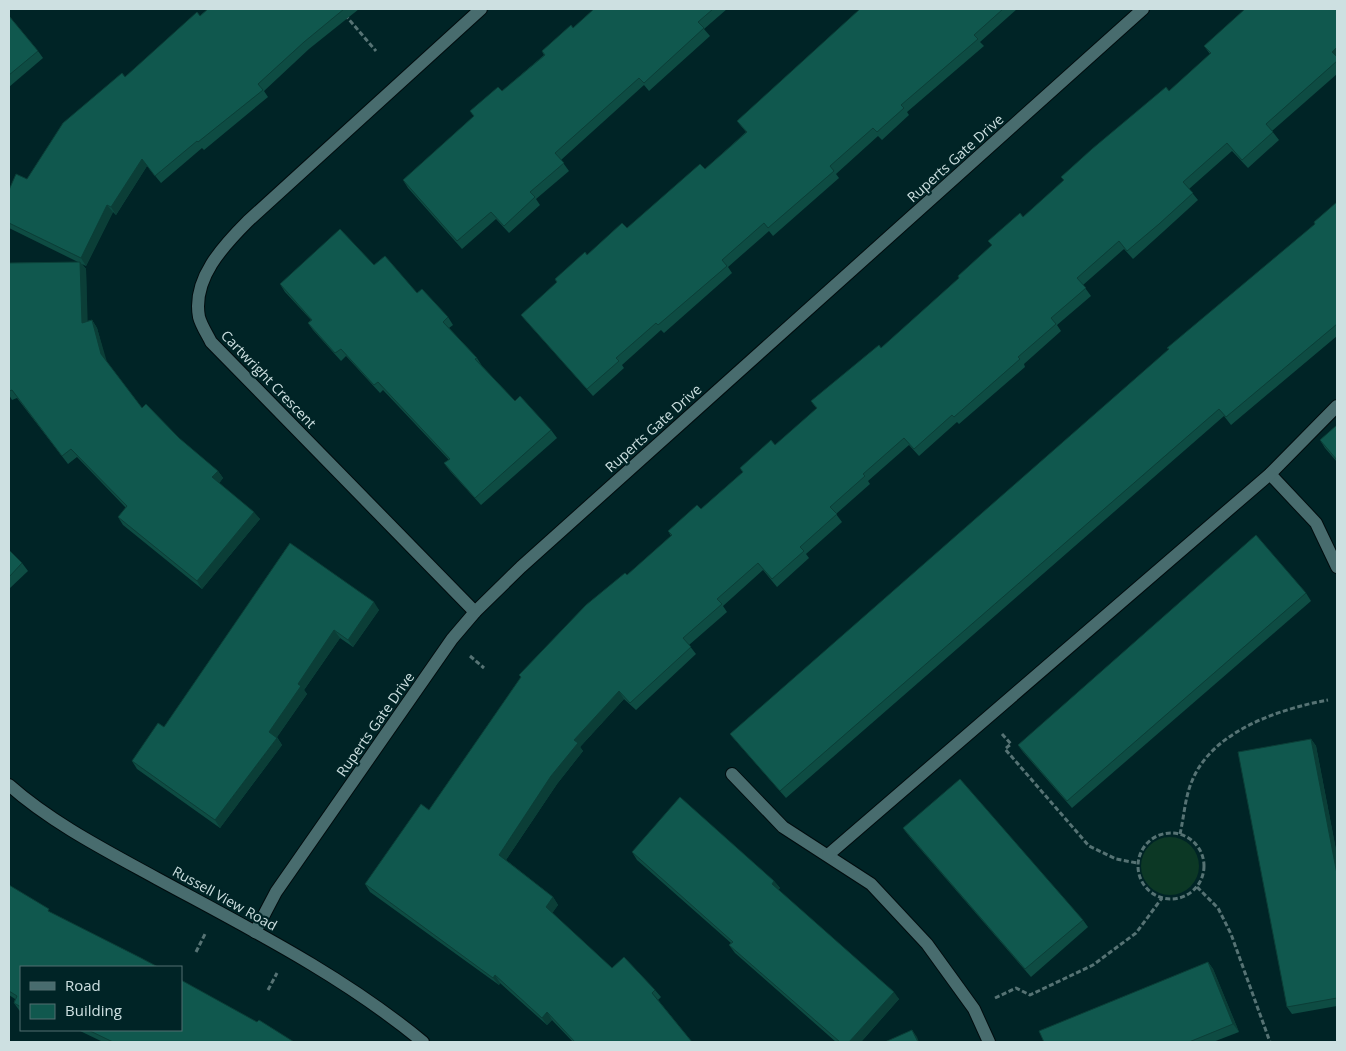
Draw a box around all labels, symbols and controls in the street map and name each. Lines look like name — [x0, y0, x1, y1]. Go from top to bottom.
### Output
street label: Ruperts Gate Drive — [903, 110, 1007, 206]
street label: Cartwright Crescent — [217, 326, 321, 432]
street label: Ruperts Gate Drive — [601, 380, 705, 476]
street label: Ruperts Gate Drive — [332, 668, 418, 780]
street label: Russell View Road — [169, 861, 281, 935]
legend — [20, 966, 182, 1031]
text: Road — [65, 975, 101, 995]
text: Building — [65, 1000, 122, 1020]

